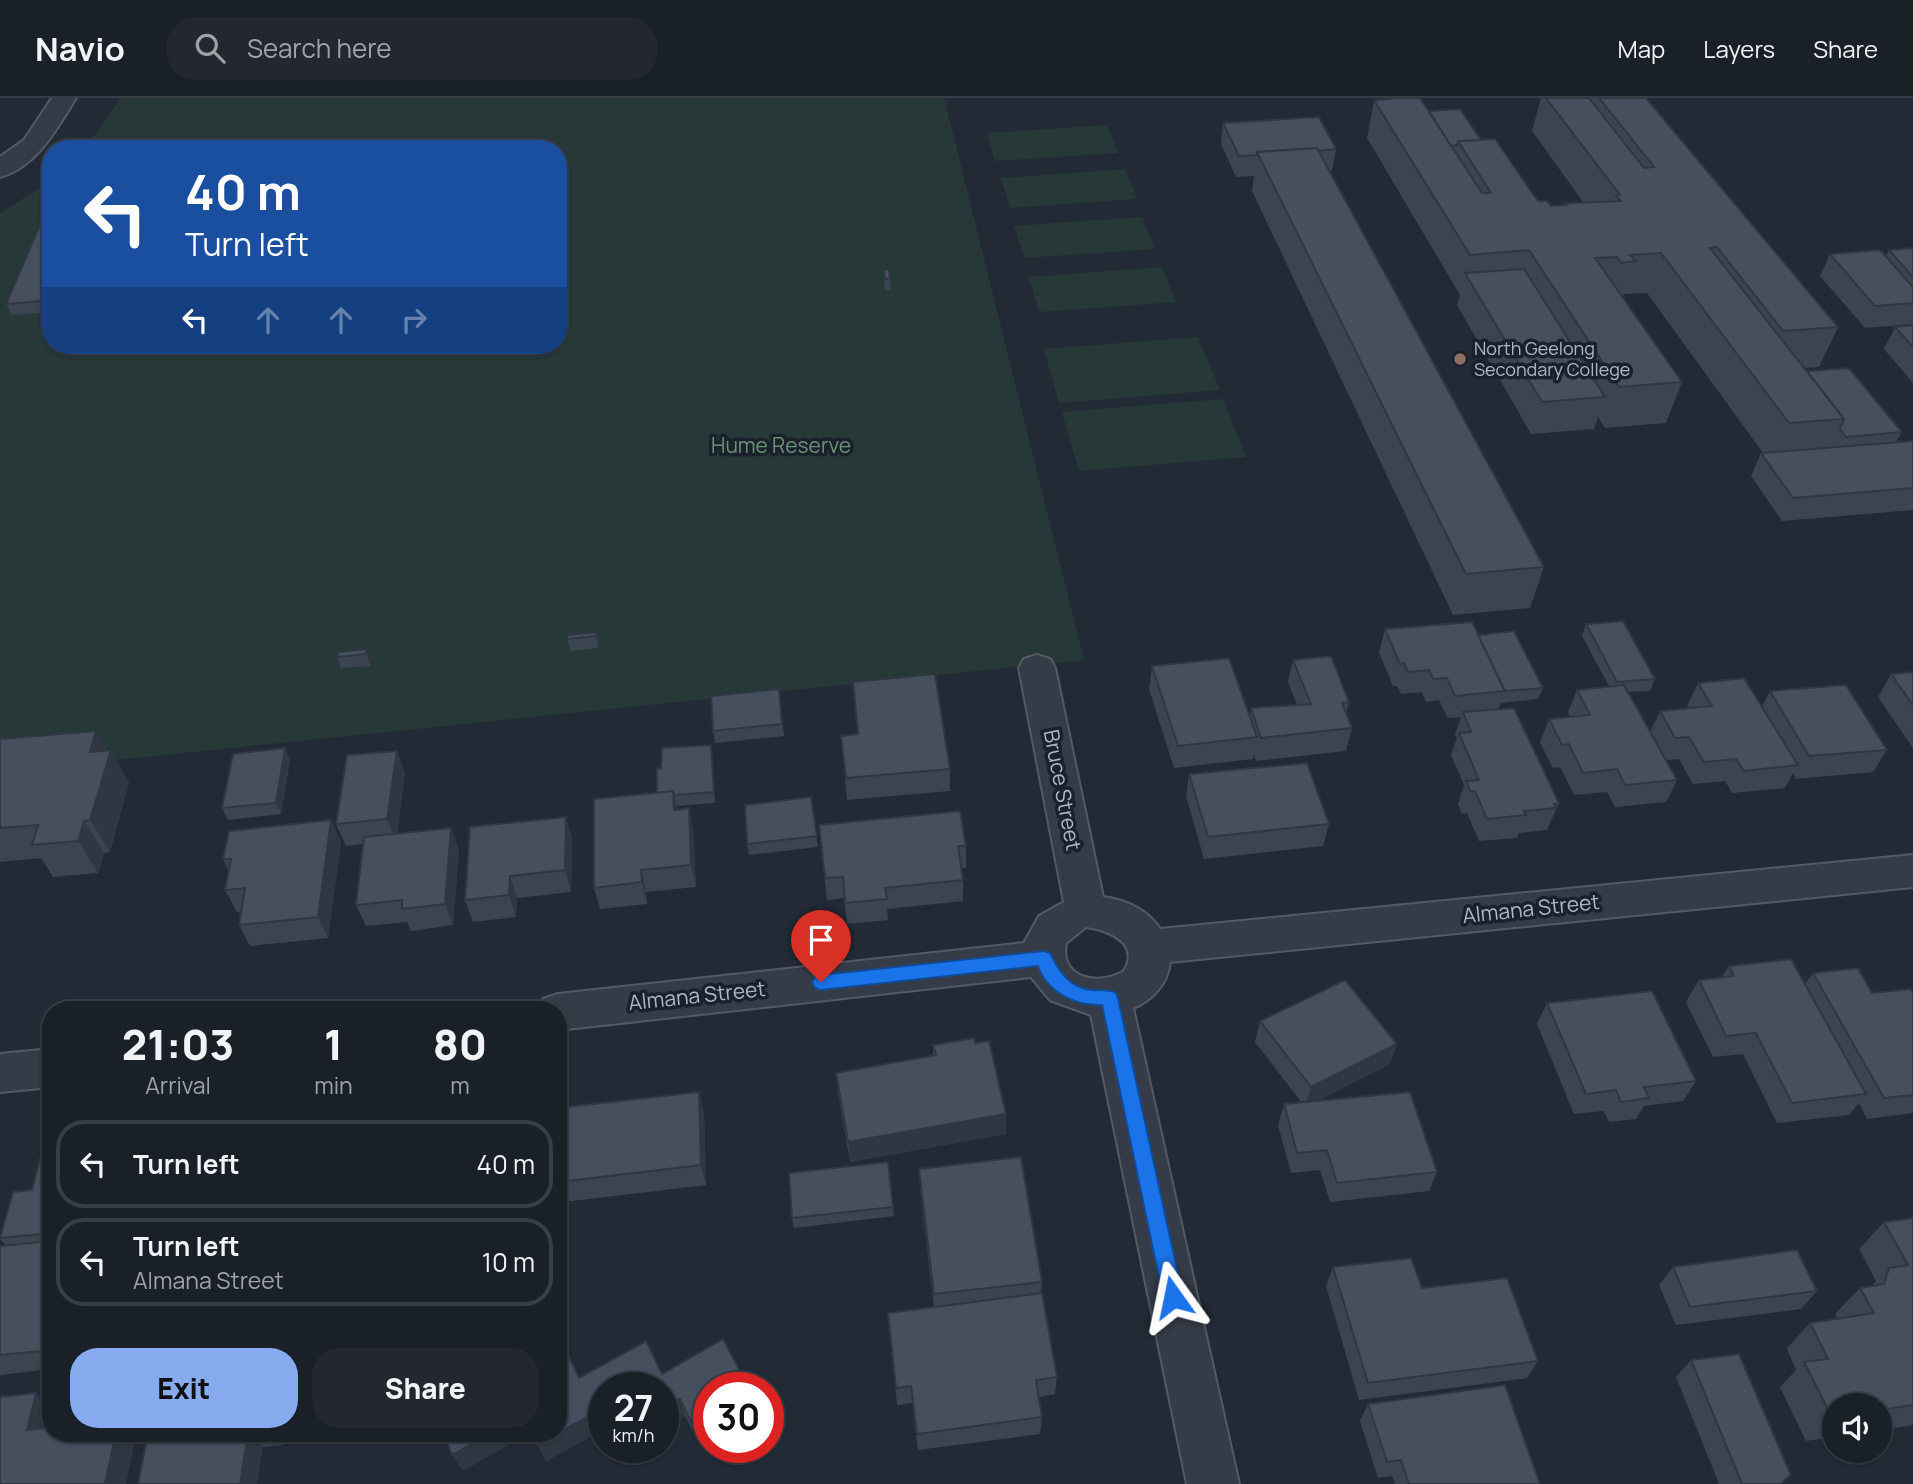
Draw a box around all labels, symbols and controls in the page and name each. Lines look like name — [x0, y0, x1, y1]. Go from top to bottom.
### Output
search box — [167, 17, 657, 80]
text: Navio — [35, 26, 125, 71]
icon: search — [191, 29, 229, 67]
text: Search here — [247, 30, 391, 66]
text: Map — [1618, 32, 1665, 65]
text: Layers — [1703, 32, 1775, 65]
text: Share — [1813, 32, 1878, 65]
text: 40 m — [185, 158, 301, 225]
icon: left — [70, 168, 161, 259]
text: Turn left — [185, 222, 309, 266]
icon: left — [176, 301, 214, 339]
icon: ahead — [249, 301, 287, 339]
icon: ahead — [322, 301, 360, 339]
icon: right — [395, 301, 433, 339]
place label: North Geelong Secondary College — [1474, 336, 1630, 381]
marker: North Geelong Secondary College — [1452, 351, 1468, 367]
park label: Hume Reserve — [711, 431, 851, 459]
street label: Bruce Street — [1038, 727, 1088, 853]
street label: Almana Street — [1461, 887, 1601, 929]
pin — [791, 910, 851, 982]
icon: arrive — [802, 921, 840, 959]
street label: Almana Street — [627, 974, 767, 1016]
text: 21:03 — [122, 1015, 234, 1073]
text: 1 — [324, 1015, 343, 1073]
text: 80 — [433, 1015, 487, 1073]
text: Arrival — [145, 1069, 211, 1101]
text: min — [314, 1069, 353, 1101]
text: m — [450, 1069, 470, 1101]
icon: left — [74, 1145, 112, 1183]
text: Turn left — [133, 1146, 240, 1182]
text: 40 m — [477, 1146, 535, 1182]
text: Turn left — [133, 1228, 240, 1264]
icon: left — [74, 1243, 112, 1281]
text: 10 m — [482, 1244, 535, 1280]
position arrow — [1136, 1260, 1210, 1334]
text: Almana Street — [133, 1264, 284, 1296]
button: Exit — [70, 1348, 298, 1428]
button: Share — [312, 1348, 539, 1428]
speed limit sign: 30 — [693, 1372, 784, 1463]
text: 27 — [614, 1384, 653, 1432]
map controls — [1822, 1393, 1892, 1463]
button: sound — [1822, 1393, 1892, 1463]
text: km/h — [613, 1423, 654, 1447]

